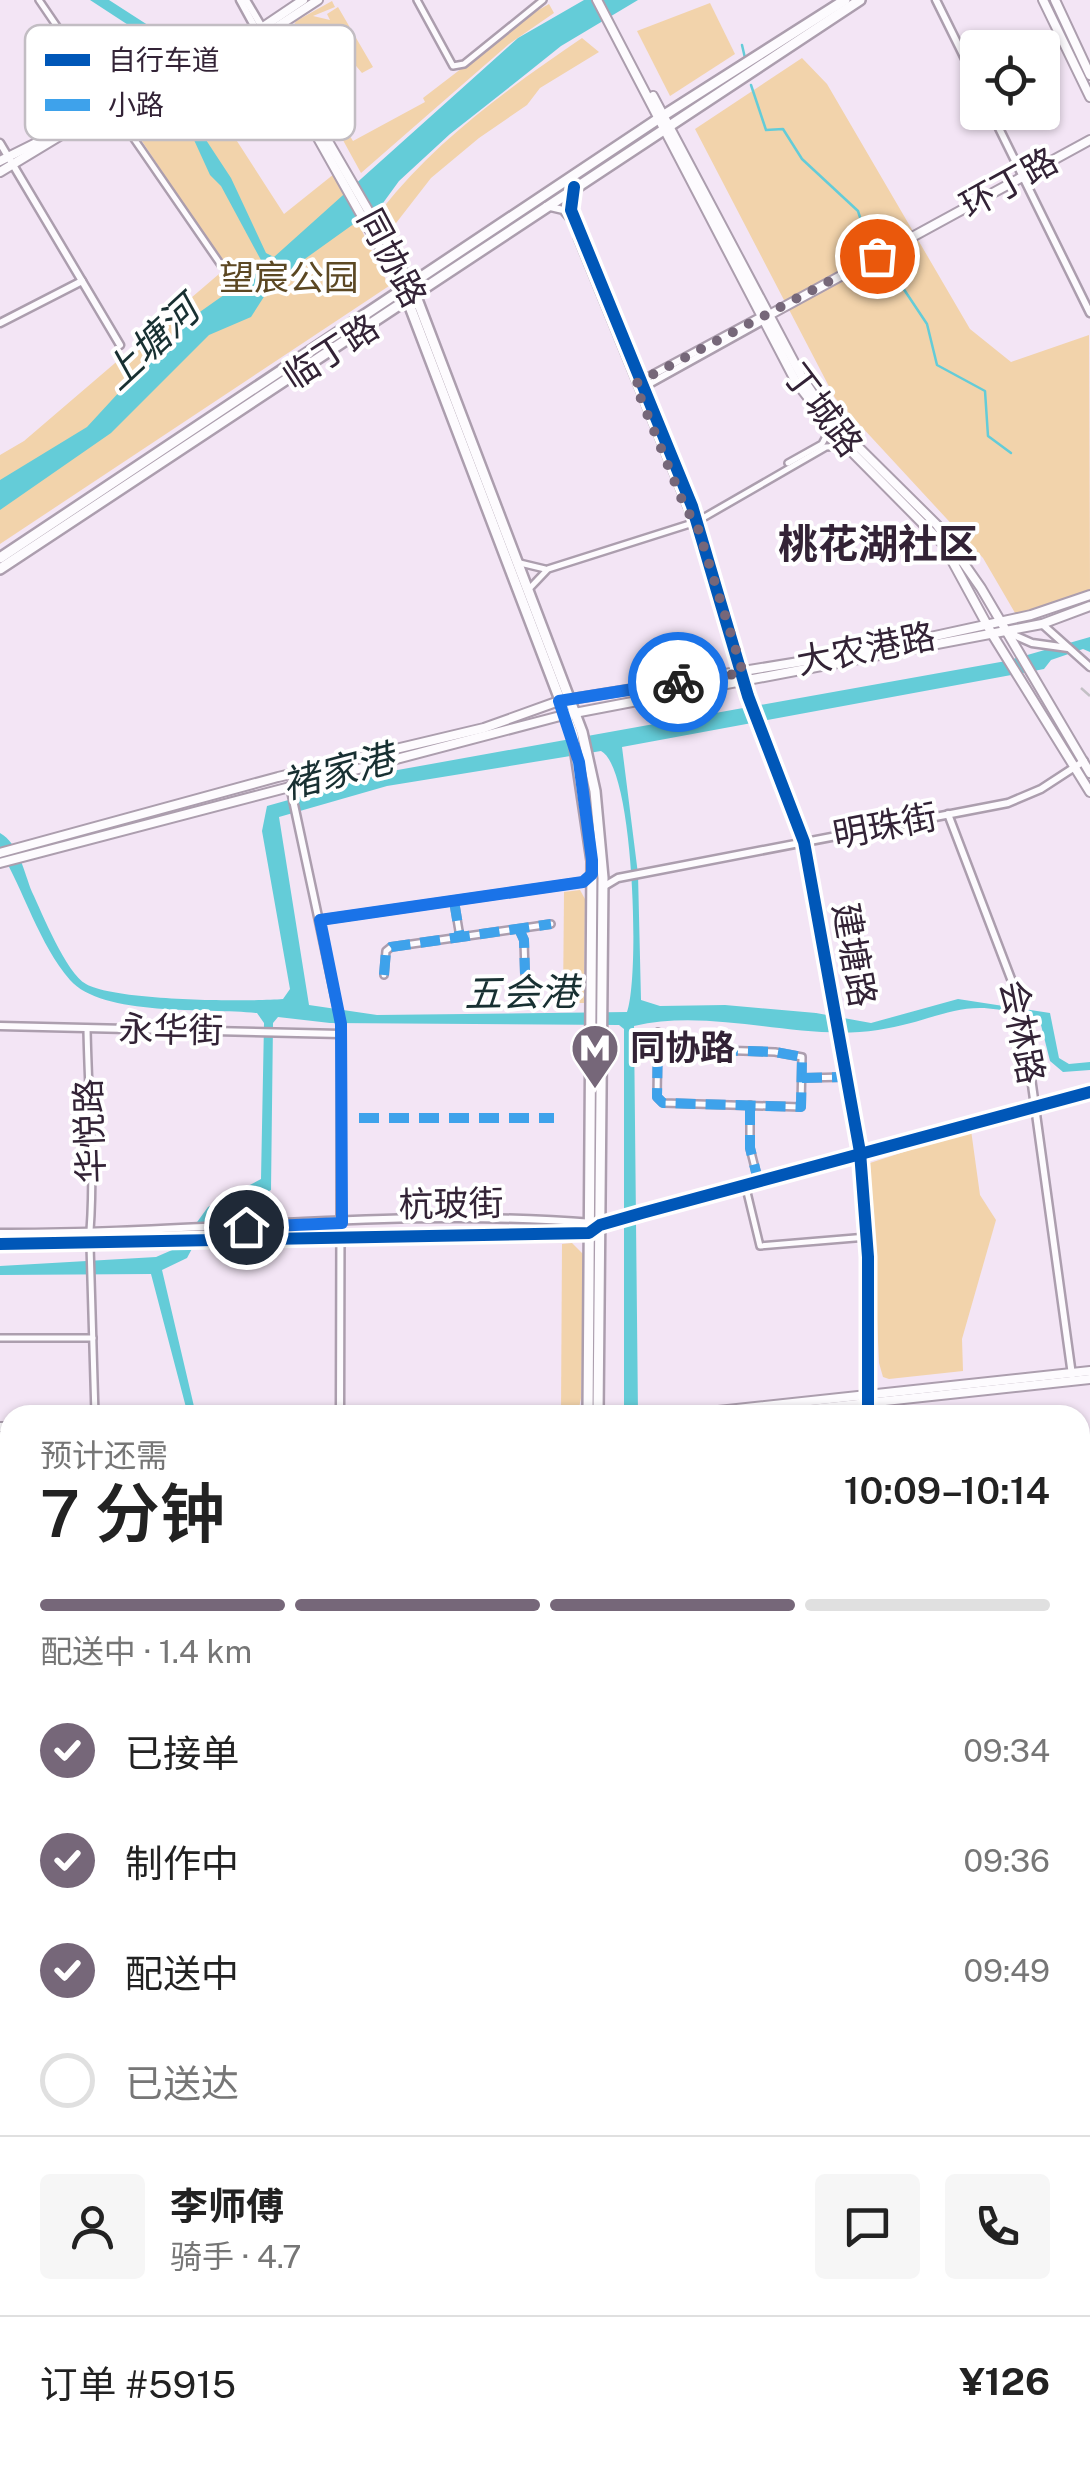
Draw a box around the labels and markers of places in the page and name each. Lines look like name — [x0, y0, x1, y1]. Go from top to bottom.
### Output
pin — [835, 214, 920, 299]
metro station icon: 同协路 — [569, 1022, 621, 1090]
place label: 同协路 — [630, 1027, 735, 1068]
pin — [204, 1185, 289, 1270]

